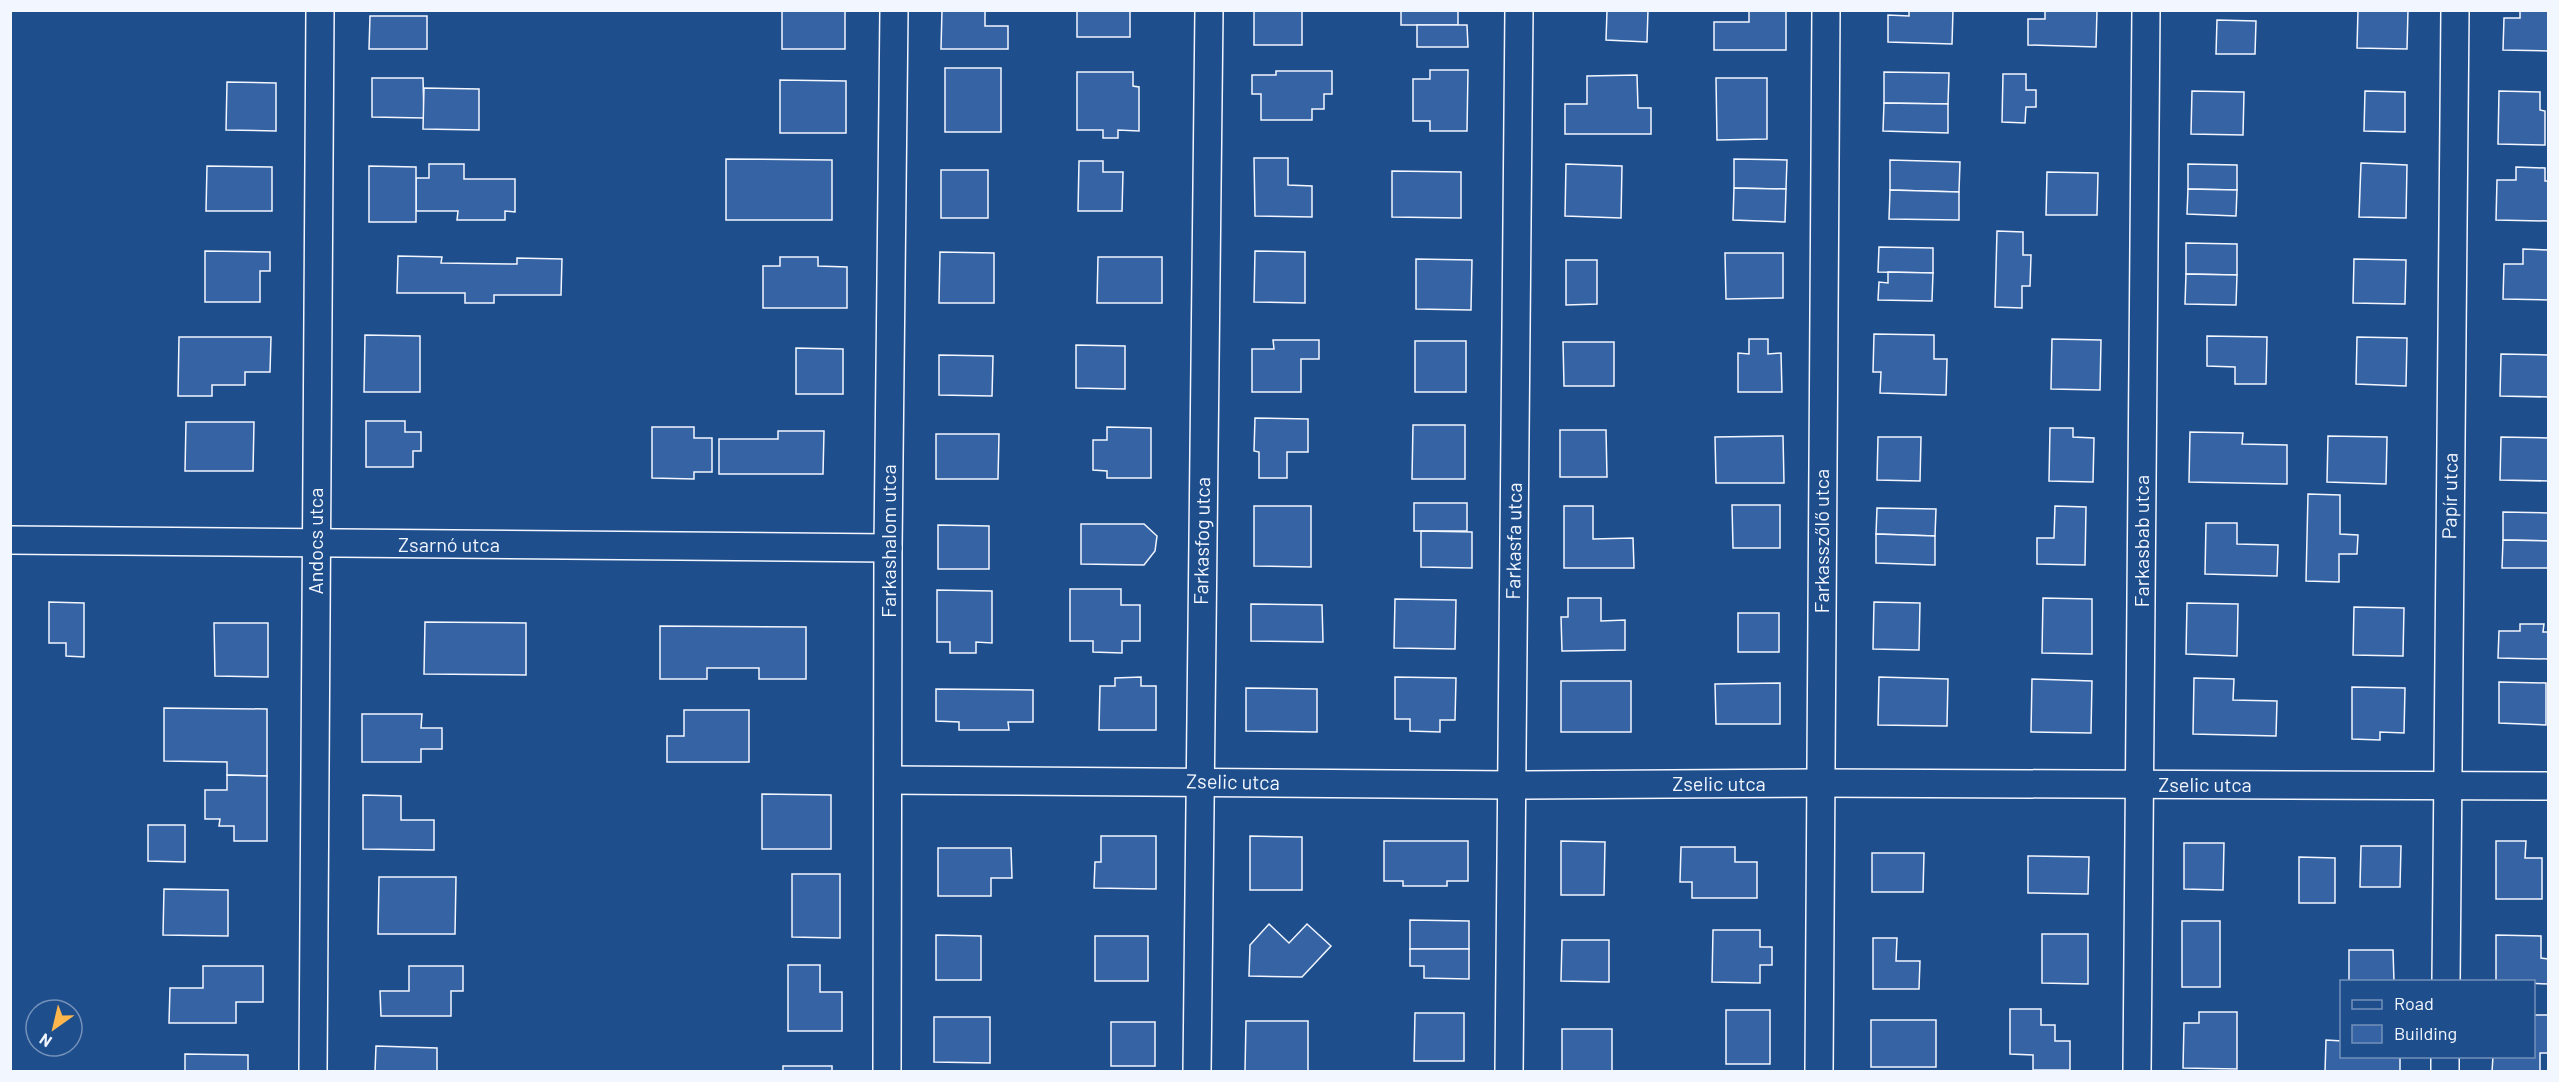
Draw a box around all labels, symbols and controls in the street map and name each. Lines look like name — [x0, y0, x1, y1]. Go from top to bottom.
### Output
street label: Papír utca — [2436, 452, 2462, 540]
street label: Farkashalom utca — [876, 464, 900, 618]
street label: Farkasszőlő utca — [1809, 469, 1833, 613]
street label: Farkasbab utca — [2129, 475, 2153, 607]
street label: Farkasfog utca — [1188, 477, 1214, 605]
street label: Farkasfa utca — [1500, 482, 1526, 600]
street label: Andocs utca — [303, 488, 327, 594]
street label: Zsarnó utca — [398, 532, 500, 556]
street label: Zselic utca — [1186, 768, 1280, 794]
street label: Zselic utca — [1672, 771, 1766, 795]
street label: Zselic utca — [2158, 772, 2252, 796]
legend — [2340, 980, 2535, 1058]
text: Road — [2394, 992, 2434, 1014]
north arrow — [24, 998, 84, 1058]
text: Building — [2394, 1022, 2457, 1044]
text: N — [36, 1030, 55, 1052]

